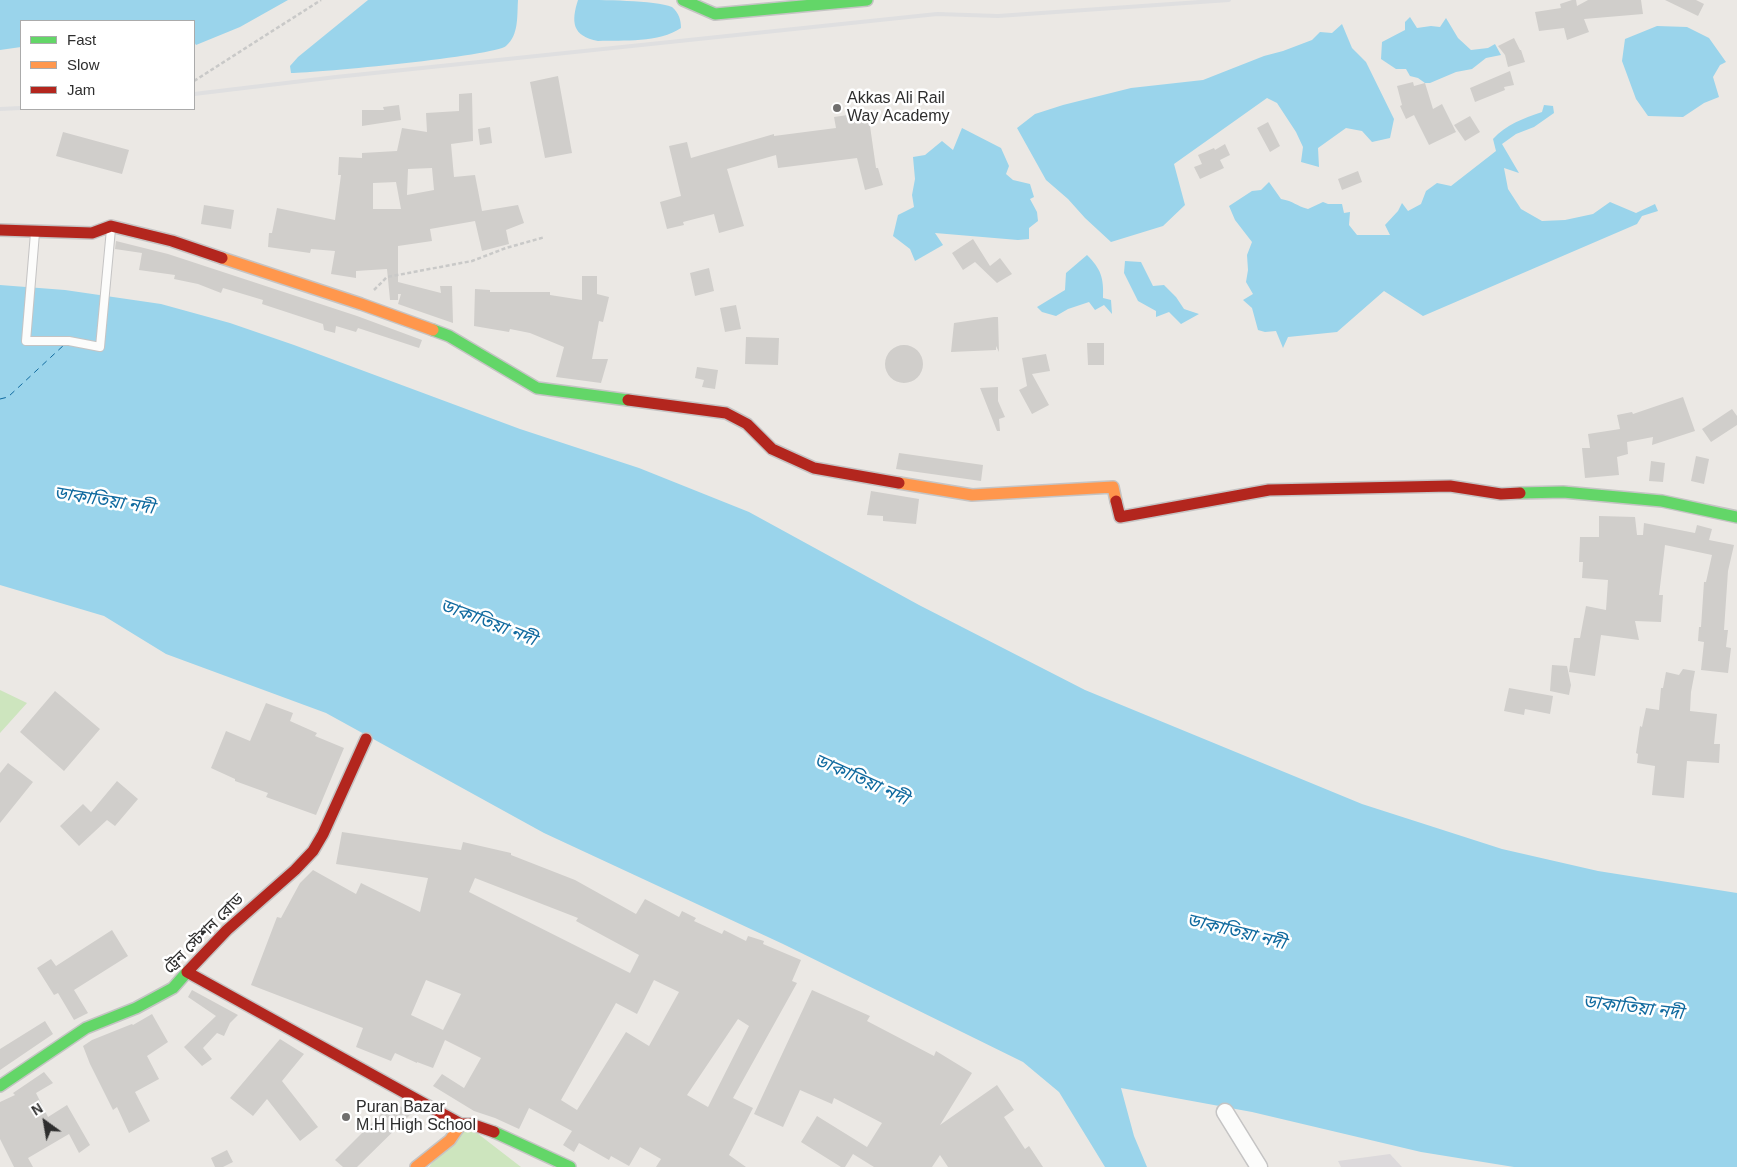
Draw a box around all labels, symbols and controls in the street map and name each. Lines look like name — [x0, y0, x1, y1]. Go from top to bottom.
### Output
legend — [20, 20, 195, 110]
text: Fast — [67, 31, 96, 48]
text: Slow — [67, 56, 100, 73]
text: Jam — [67, 81, 95, 98]
place label: Akkas Ali Rail Way Academy — [847, 89, 950, 127]
marker: Akkas Ali Rail Way Academy — [831, 102, 843, 114]
water label: ডাকাতিয়া নদী — [52, 482, 156, 520]
water label: ডাকাতিয়া নদী — [437, 595, 539, 651]
water label: ডাকাতিয়া নদী — [810, 750, 912, 810]
street label: ট্রেন স্টেশন রোড — [160, 890, 248, 978]
water label: ডাকাতিয়া নদী — [1184, 909, 1288, 955]
water label: ডাকাতিয়া নদী — [1582, 991, 1684, 1025]
north arrow — [20, 1097, 70, 1147]
place label: Puran Bazar M.H High School — [356, 1098, 476, 1136]
text: N — [29, 1100, 46, 1119]
marker: Puran Bazar M.H High School — [340, 1111, 352, 1123]

